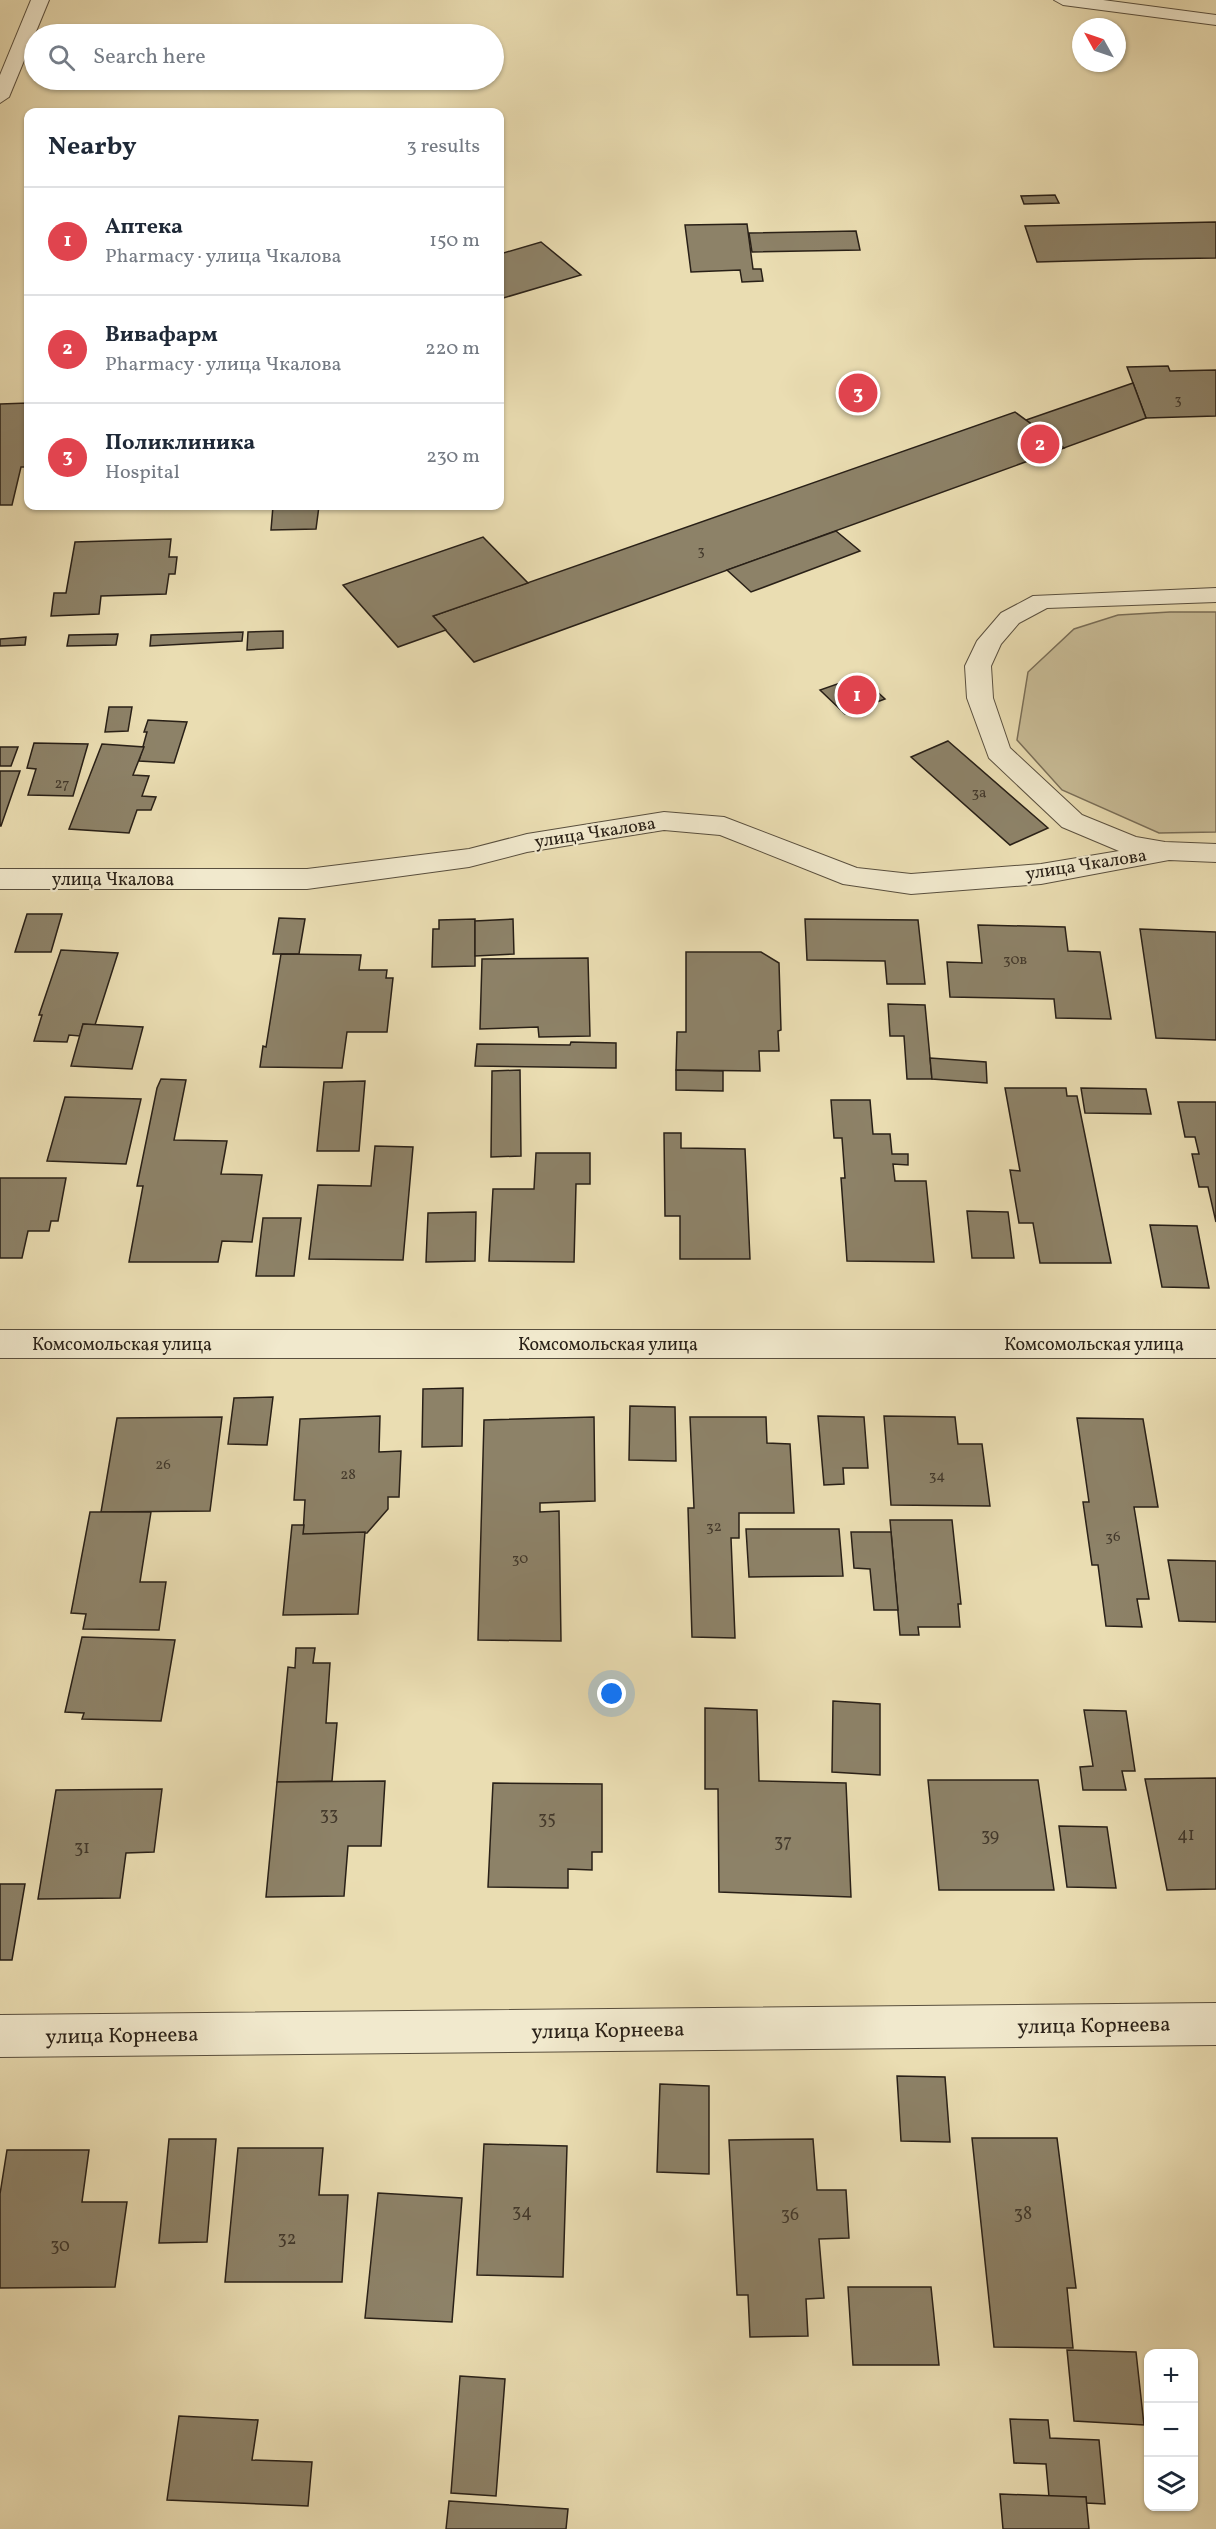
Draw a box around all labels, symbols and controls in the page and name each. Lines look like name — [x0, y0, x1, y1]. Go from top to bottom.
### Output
north arrow — [1072, 18, 1126, 72]
search box — [24, 24, 504, 90]
icon: search — [45, 41, 78, 74]
text: Search here — [93, 42, 206, 73]
text: Nearby — [48, 129, 137, 165]
text: 3 results — [406, 133, 480, 161]
text: Аптека — [105, 212, 183, 243]
text: 1 — [63, 227, 72, 255]
text: 150 m — [429, 227, 480, 255]
text: Pharmacy · улица Чкалова — [105, 243, 342, 271]
text: Вивафарм — [105, 320, 218, 351]
text: 2 — [62, 335, 73, 363]
text: 220 m — [425, 335, 480, 363]
text: Pharmacy · улица Чкалова — [105, 351, 342, 379]
pin: 3 — [838, 370, 878, 416]
house number: 3 — [1174, 391, 1182, 410]
pin: 2 — [1020, 422, 1060, 466]
text: Поликлиника — [105, 428, 255, 459]
text: 3 — [62, 443, 73, 471]
text: 230 m — [426, 443, 480, 471]
text: Hospital — [105, 459, 180, 487]
house number: 3 — [697, 542, 705, 561]
pin: 1 — [838, 672, 876, 718]
house number: 27 — [55, 774, 69, 795]
house number: 3а — [971, 783, 987, 804]
street label: улица Чкалова — [533, 812, 658, 855]
street label: улица Чкалова — [1024, 844, 1149, 887]
street label: улица Чкалова — [52, 868, 174, 893]
house number: 30в — [1003, 950, 1027, 971]
street label: Комсомольская улица — [32, 1333, 212, 1358]
street label: Комсомольская улица — [518, 1333, 698, 1358]
street label: Комсомольская улица — [1004, 1333, 1184, 1358]
house number: 26 — [155, 1455, 171, 1476]
house number: 28 — [340, 1465, 356, 1486]
house number: 34 — [929, 1466, 945, 1487]
house number: 32 — [706, 1517, 722, 1538]
house number: 36 — [1105, 1527, 1121, 1548]
house number: 30 — [512, 1549, 528, 1570]
your location — [597, 1679, 626, 1708]
house number: 33 — [320, 1803, 338, 1828]
house number: 35 — [538, 1807, 556, 1832]
house number: 41 — [1177, 1823, 1195, 1848]
house number: 39 — [981, 1824, 999, 1849]
house number: 37 — [774, 1830, 792, 1855]
house number: 31 — [74, 1836, 90, 1861]
street label: улица Корнеева — [1017, 2011, 1171, 2042]
street label: улица Корнеева — [531, 2016, 685, 2047]
street label: улица Корнеева — [45, 2021, 199, 2052]
house number: 34 — [512, 2200, 532, 2225]
house number: 38 — [1014, 2202, 1032, 2227]
house number: 36 — [781, 2203, 799, 2228]
house number: 32 — [278, 2227, 296, 2252]
house number: 30 — [50, 2234, 70, 2259]
map controls — [1144, 2349, 1198, 2511]
button: + — [1144, 2349, 1198, 2403]
button: − — [1144, 2403, 1198, 2457]
button: layers — [1144, 2457, 1198, 2511]

